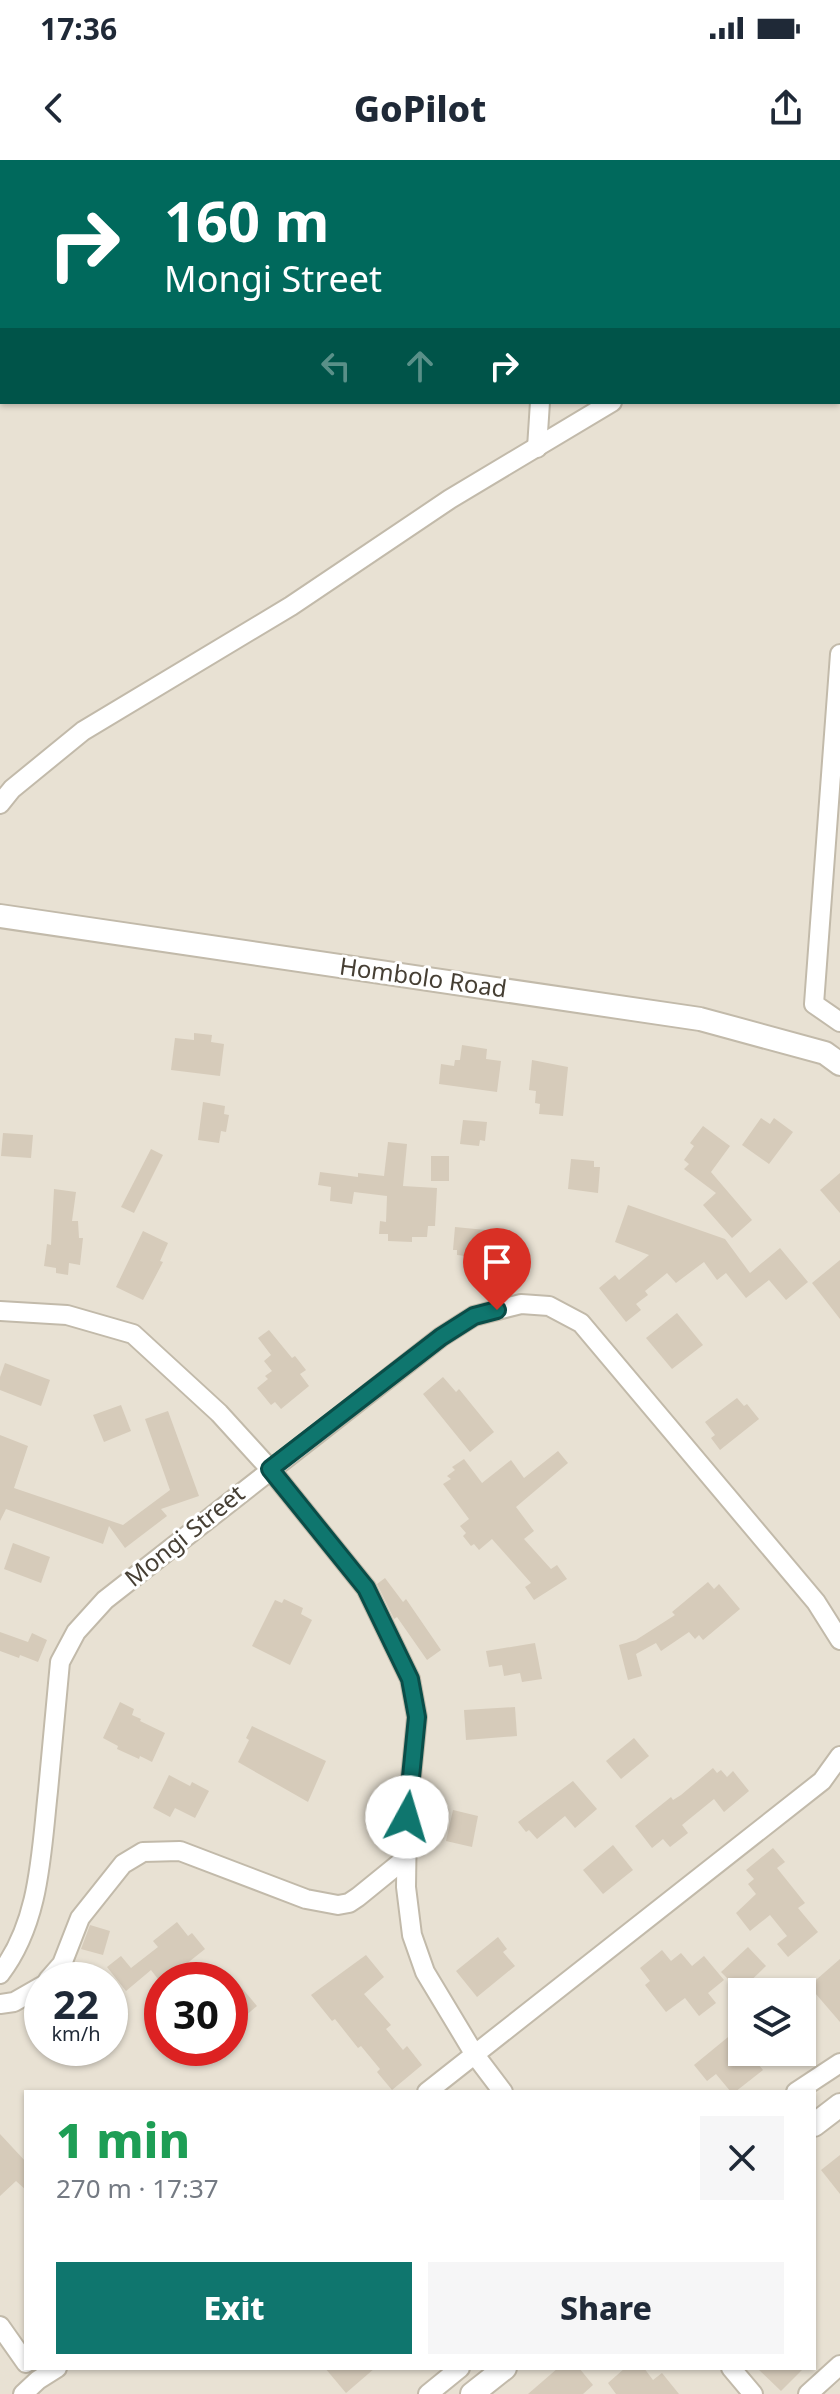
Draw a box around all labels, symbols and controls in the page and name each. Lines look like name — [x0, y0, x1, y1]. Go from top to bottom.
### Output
text: 17:36 — [40, 8, 117, 49]
text: GoPilot — [354, 84, 486, 133]
icon: back — [32, 86, 76, 130]
icon: share — [764, 86, 808, 130]
text: 160 m — [164, 182, 329, 258]
icon: right — [32, 192, 136, 296]
text: Mongi Street — [164, 254, 382, 303]
icon: left — [314, 344, 358, 388]
icon: ahead — [398, 344, 442, 388]
icon: right — [482, 344, 526, 388]
street label: Hombolo Road — [337, 948, 509, 1005]
pin — [463, 1228, 531, 1310]
icon: arrive — [475, 1240, 519, 1284]
street label: Mongi Street — [117, 1476, 251, 1593]
position arrow — [365, 1775, 449, 1859]
speed limit sign: 30 — [144, 1962, 248, 2066]
text: 22 — [53, 1976, 99, 2031]
map controls — [728, 1978, 816, 2066]
button: layers — [728, 1978, 816, 2066]
text: km/h — [51, 2020, 101, 2047]
text: 1 min — [56, 2107, 190, 2172]
button: close — [700, 2116, 784, 2200]
text: 270 m · 17:37 — [56, 2170, 219, 2206]
button: Exit — [56, 2262, 412, 2354]
button: Share — [428, 2262, 784, 2354]

